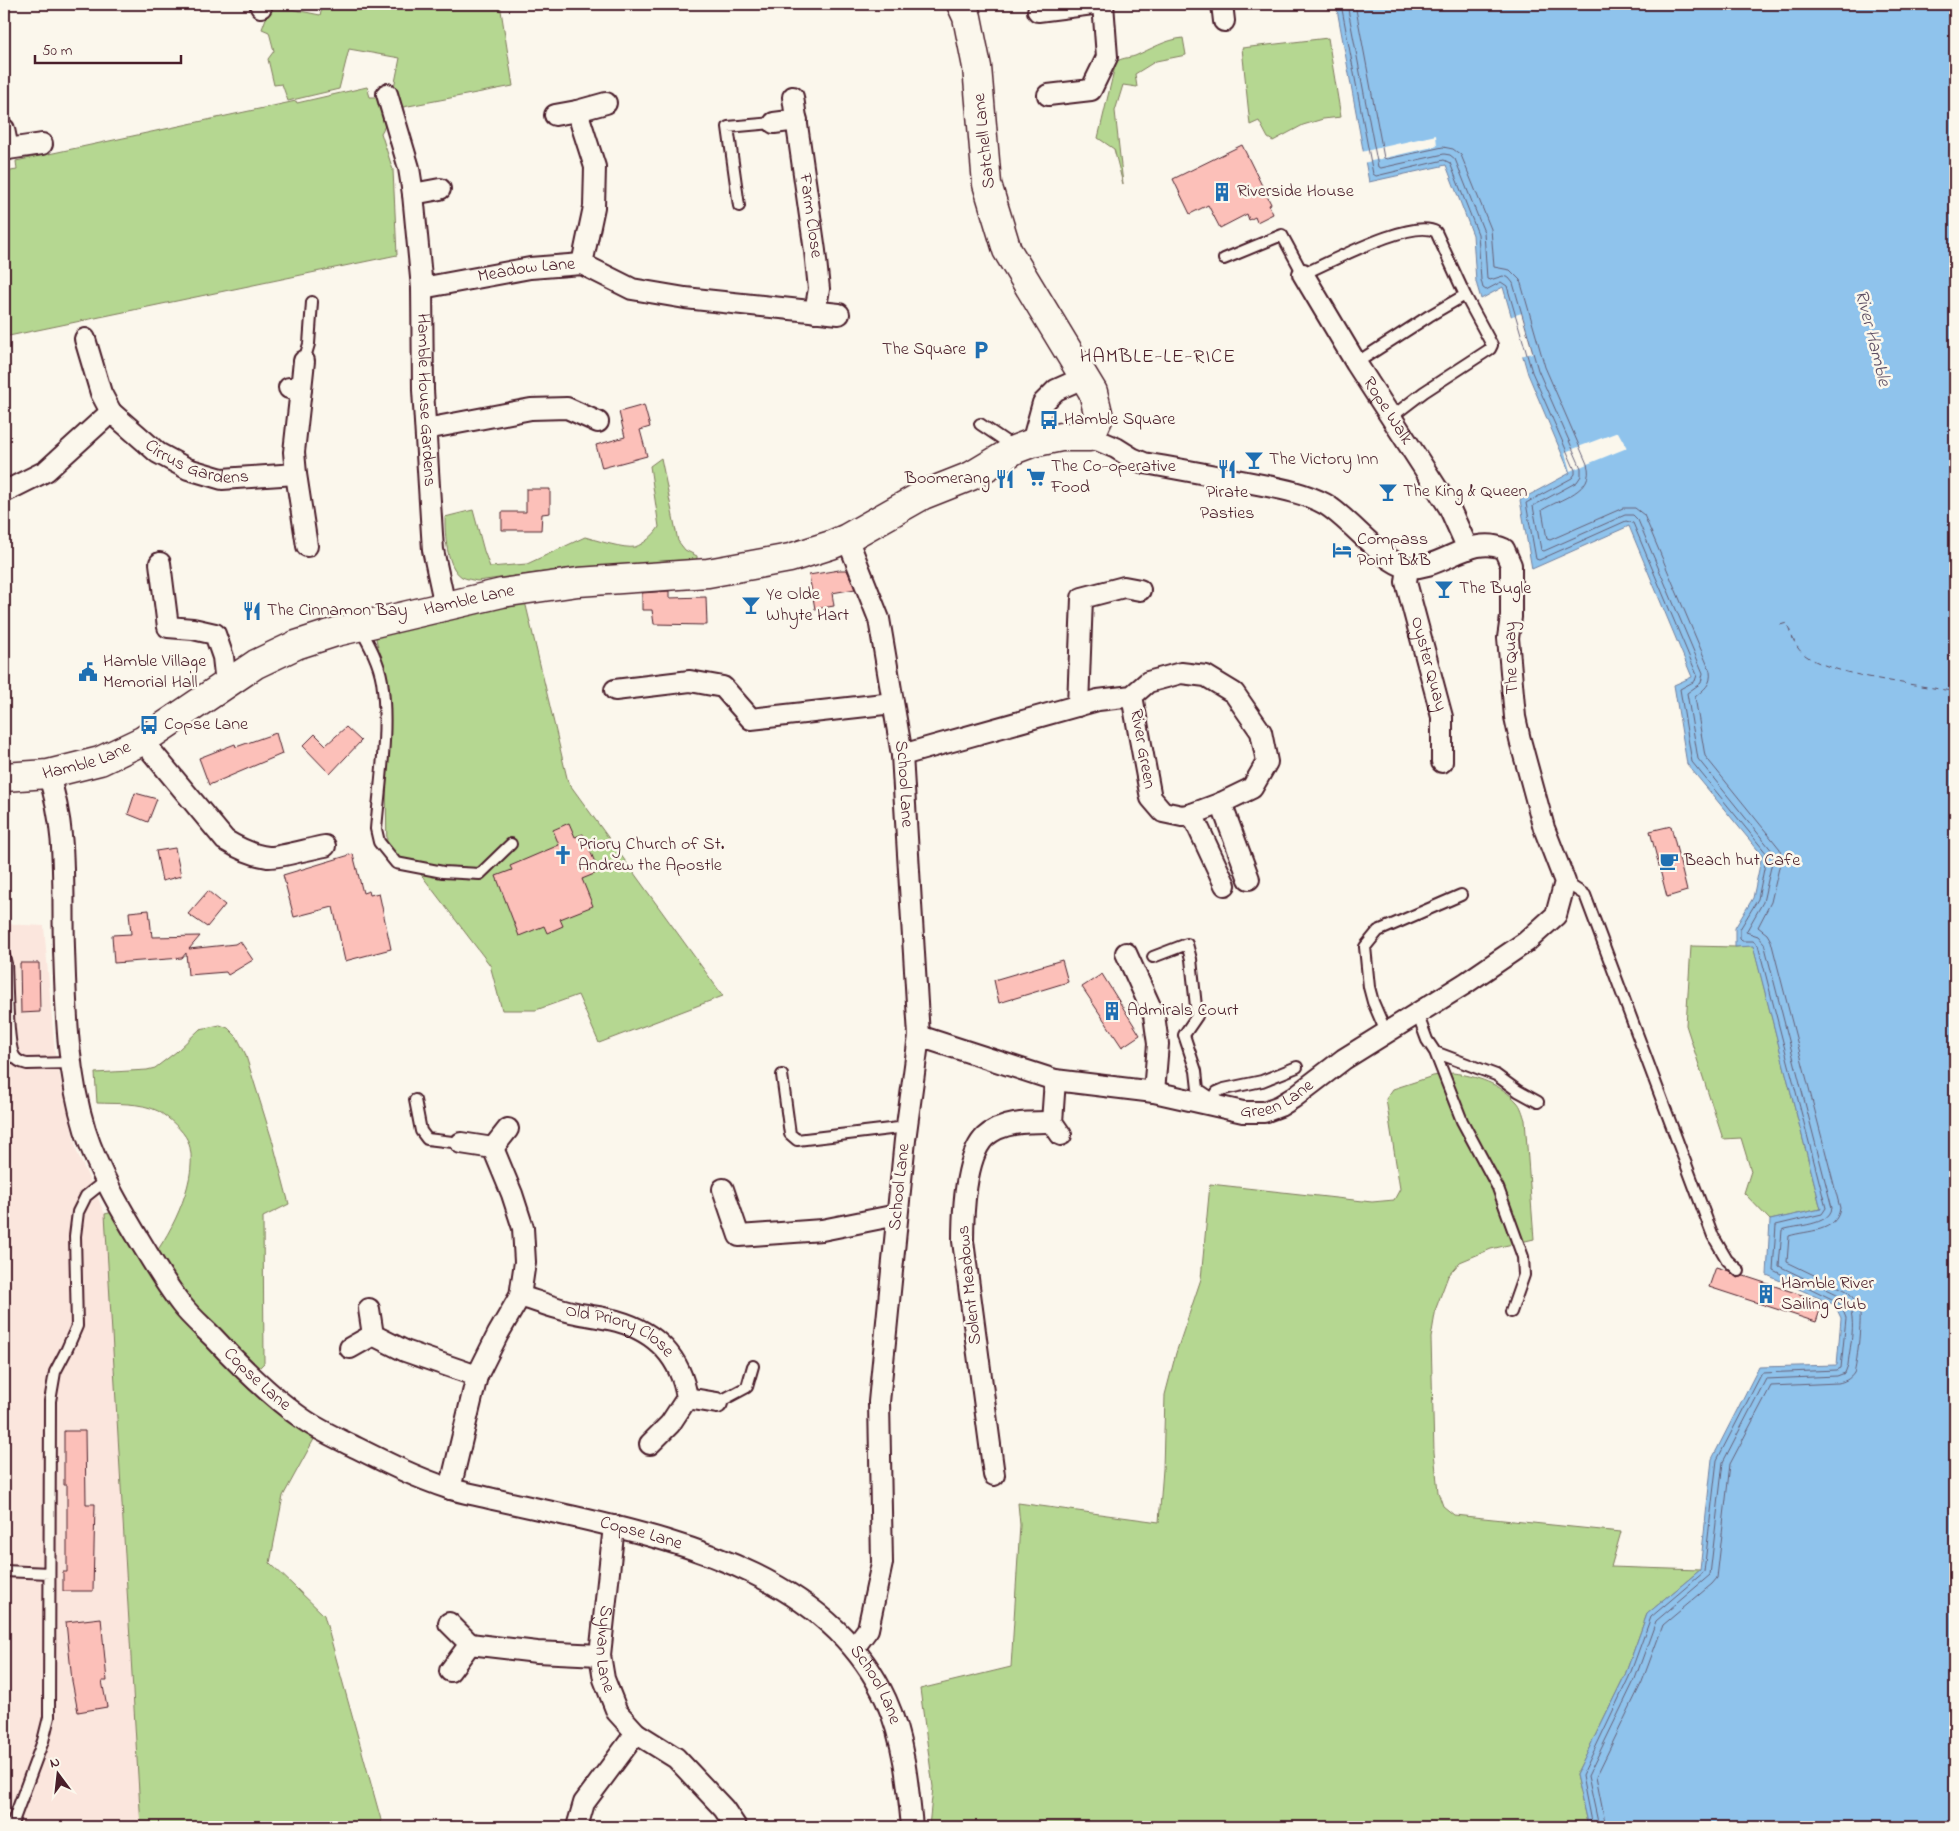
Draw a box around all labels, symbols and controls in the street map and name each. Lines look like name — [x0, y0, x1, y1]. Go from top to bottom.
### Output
scale bar — [35, 32, 181, 64]
text: 50 m — [42, 40, 73, 62]
street label: Satchell Lane — [967, 91, 1003, 190]
street label: Farm Close — [791, 171, 829, 260]
place label: Riverside House — [1237, 179, 1355, 205]
building icon: Riverside House — [1211, 181, 1233, 203]
street label: Meadow Lane — [476, 252, 577, 290]
water label: River Hamble — [1847, 287, 1897, 390]
street label: Hamble House Gardens — [409, 313, 442, 487]
place label: The Square — [882, 337, 967, 363]
parking icon: The Square — [970, 339, 992, 361]
district label: HAMBLE-LE-RICE — [1080, 343, 1236, 372]
street label: Rope Walk — [1356, 372, 1419, 450]
place label: Hamble Square — [1064, 407, 1176, 433]
bus stop icon: Hamble Square — [1038, 409, 1060, 431]
street label: Cirrus Gardens — [138, 434, 250, 492]
place label: The Victory Inn — [1269, 447, 1379, 473]
bar icon: The Victory Inn — [1243, 449, 1265, 471]
place label: The Co-operative Food — [1050, 454, 1177, 501]
restaurant icon: Pirate Pasties — [1216, 458, 1238, 480]
place label: Boomerang — [904, 466, 990, 493]
supermarket icon: The Co-operative Food — [1025, 466, 1047, 488]
restaurant icon: Boomerang — [994, 468, 1016, 490]
place label: The King & Queen — [1403, 479, 1528, 506]
place label: Pirate Pasties — [1200, 480, 1254, 527]
bar icon: The King & Queen — [1377, 481, 1399, 503]
place label: Compass Point B&B — [1357, 527, 1431, 574]
hotel icon: Compass Point B&B — [1331, 539, 1353, 561]
place label: The Bugle — [1459, 576, 1532, 603]
street label: Hamble Lane — [421, 578, 517, 624]
bar icon: The Bugle — [1433, 578, 1455, 600]
place label: Ye Olde Whyte Hart — [766, 582, 849, 629]
bar icon: Ye Olde Whyte Hart — [740, 594, 762, 616]
place label: The Cinnamon Bay — [267, 598, 408, 624]
restaurant icon: The Cinnamon Bay — [241, 600, 263, 622]
street label: Oyster Quay — [1403, 614, 1453, 714]
street label: The Quay — [1498, 621, 1526, 695]
place label: Hamble Village Memorial Hall — [103, 649, 207, 696]
public building icon: Hamble Village Memorial Hall — [77, 661, 99, 683]
street label: River Green — [1122, 707, 1162, 791]
place label: Copse Lane — [164, 712, 249, 738]
bus stop icon: Copse Lane — [138, 714, 160, 736]
street label: Hamble Lane — [40, 735, 137, 788]
street label: School Lane — [887, 738, 919, 829]
place label: Priory Church of St. Andrew the Apostle — [578, 832, 725, 879]
church icon: Priory Church of St. Andrew the Apostle — [552, 844, 574, 866]
place label: Beach hut Cafe — [1683, 848, 1801, 874]
cafe icon: Beach hut Cafe — [1658, 850, 1680, 872]
place label: Admirals Court — [1127, 998, 1239, 1024]
building icon: Admirals Court — [1101, 1000, 1123, 1022]
street label: Green Lane — [1240, 1073, 1320, 1125]
street label: School Lane — [883, 1141, 918, 1232]
street label: Solent Meadows — [951, 1224, 989, 1346]
place label: Hamble River Sailing Club — [1781, 1271, 1874, 1319]
building icon: Hamble River Sailing Club — [1755, 1283, 1777, 1305]
street label: Old Priory Close — [562, 1298, 680, 1364]
street label: Copse Lane — [217, 1342, 297, 1419]
street label: Copse Lane — [597, 1510, 686, 1558]
street label: Sylvan Lane — [587, 1604, 622, 1698]
street label: School Lane — [843, 1640, 908, 1729]
north arrow — [32, 1748, 82, 1798]
text: N — [48, 1752, 62, 1774]

